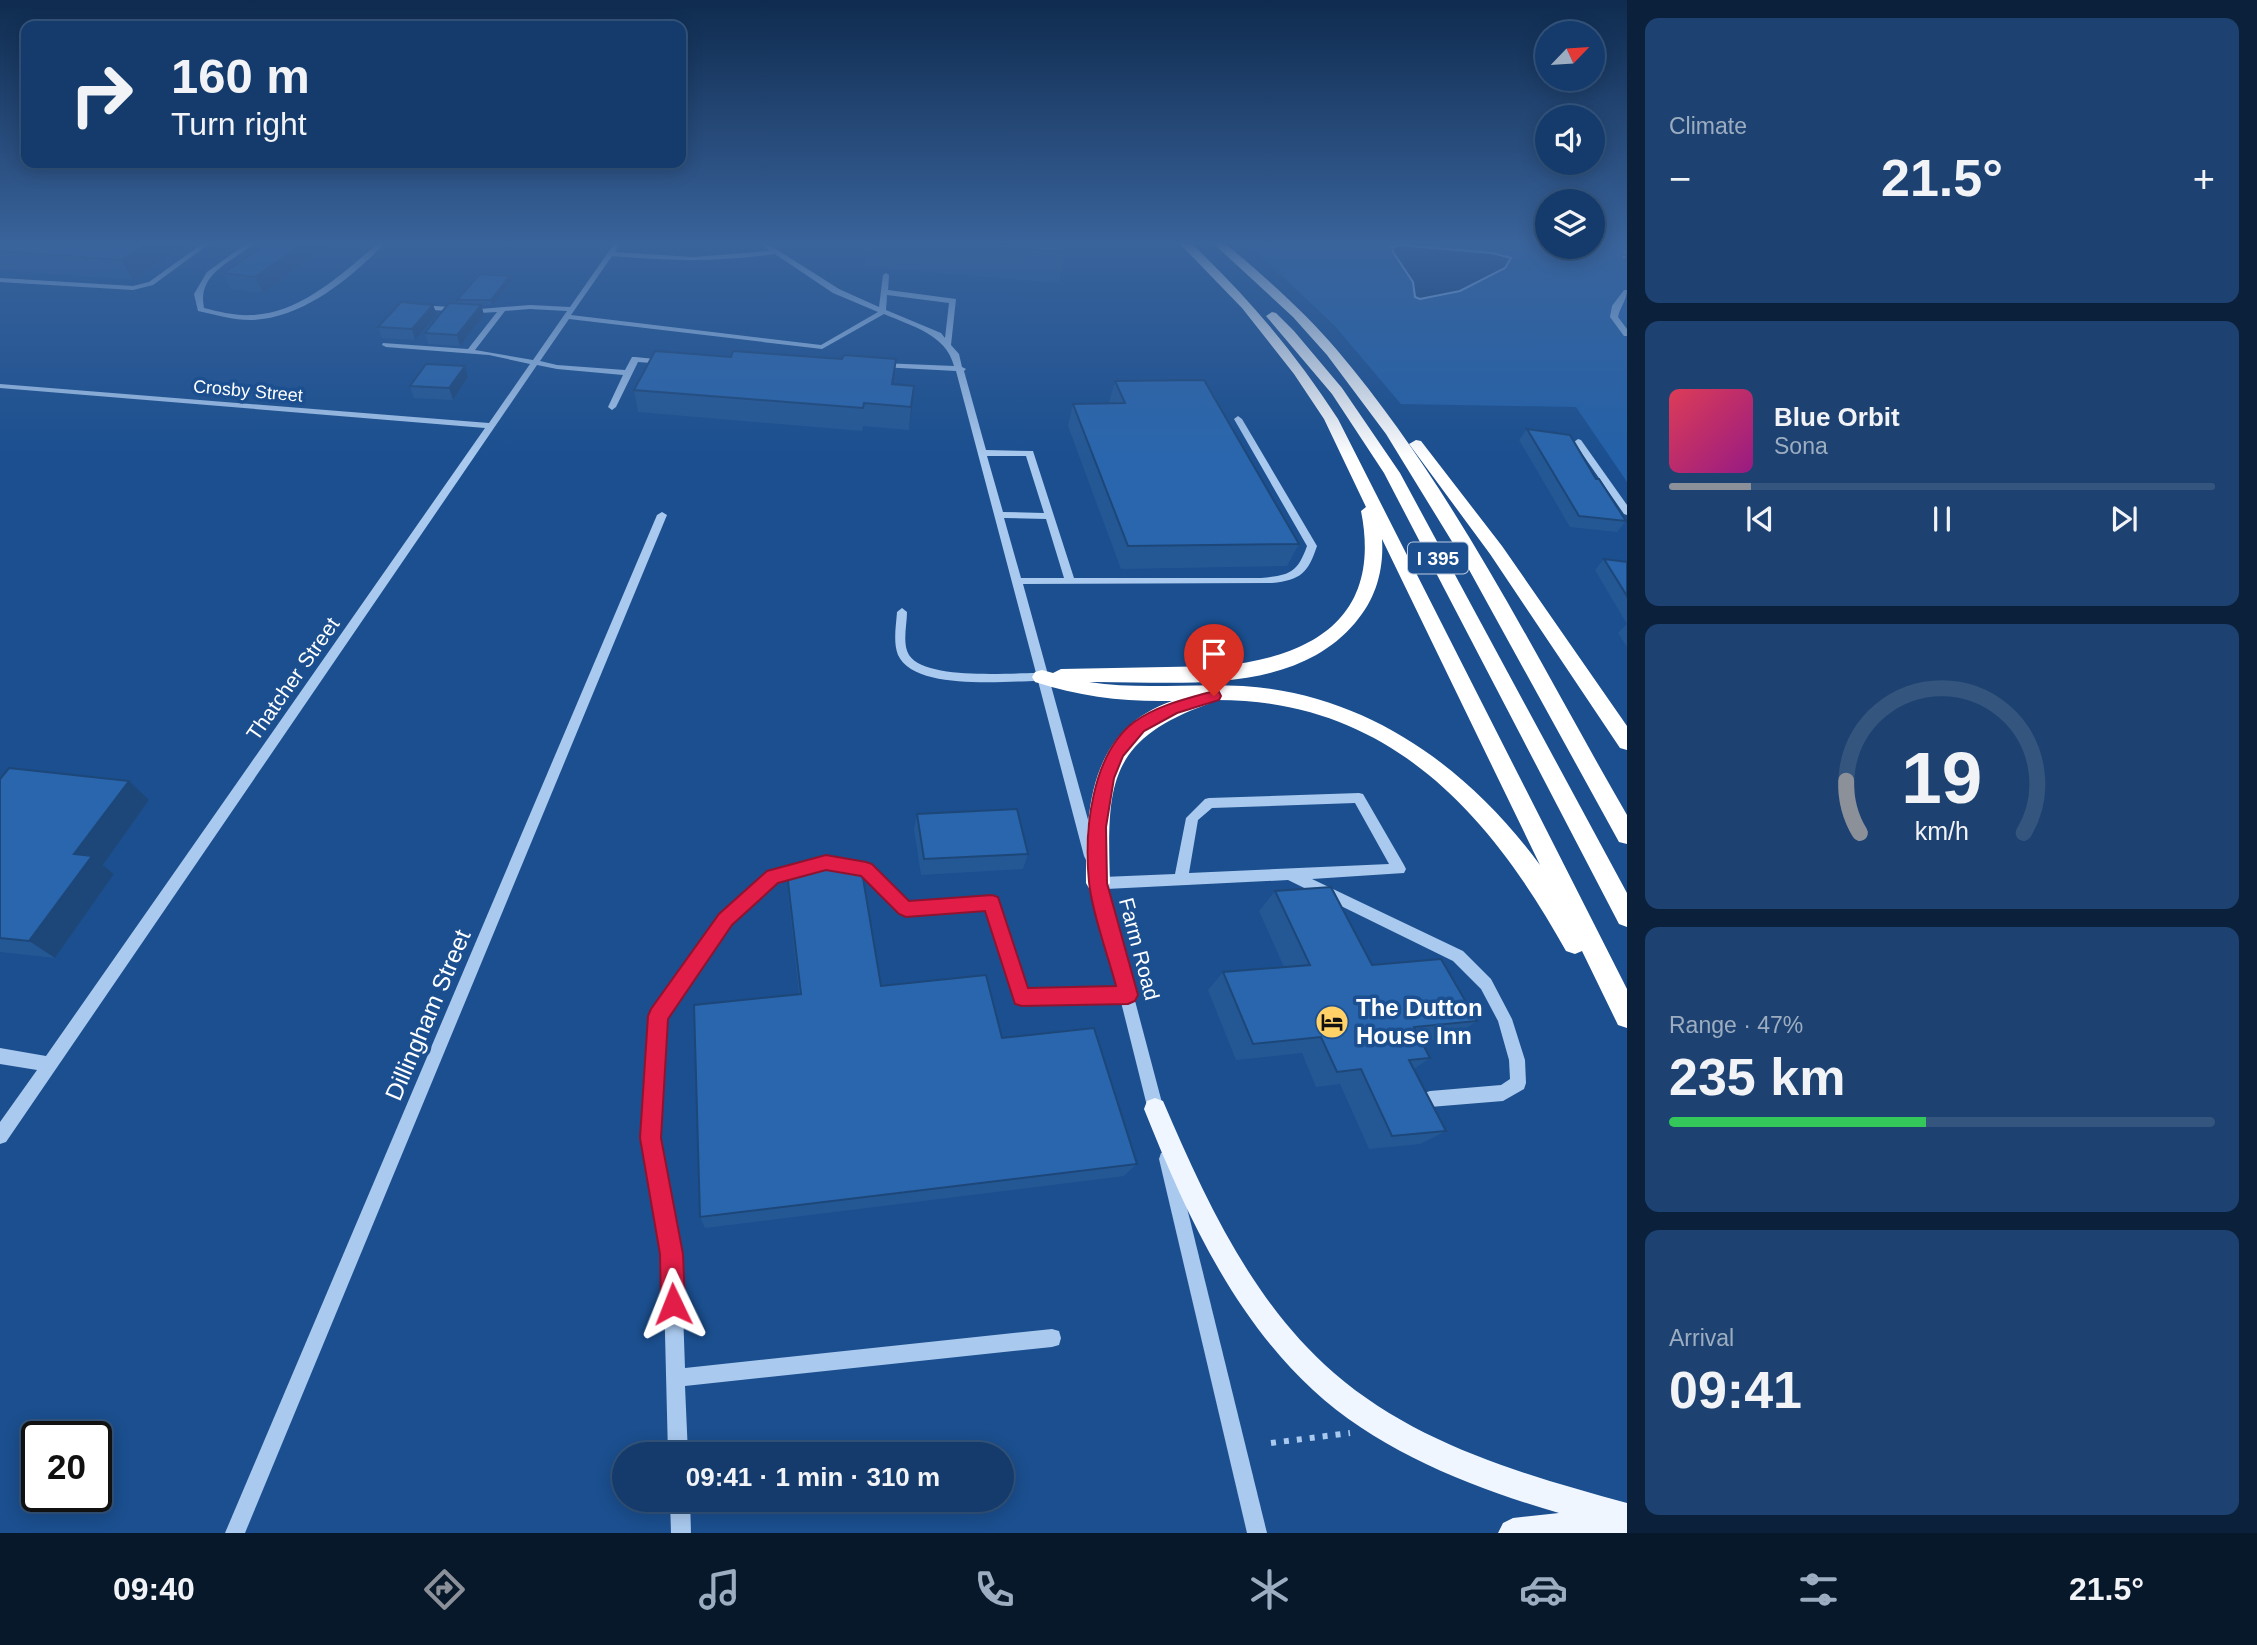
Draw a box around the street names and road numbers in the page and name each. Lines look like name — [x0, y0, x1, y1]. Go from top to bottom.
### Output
street label: Crosby Street — [192, 376, 304, 406]
road number: I 395 — [1408, 542, 1468, 573]
street label: Thatcher Street — [242, 613, 344, 745]
street label: Farm Road — [1115, 895, 1164, 1003]
street label: Dillingham Street — [379, 925, 476, 1104]

